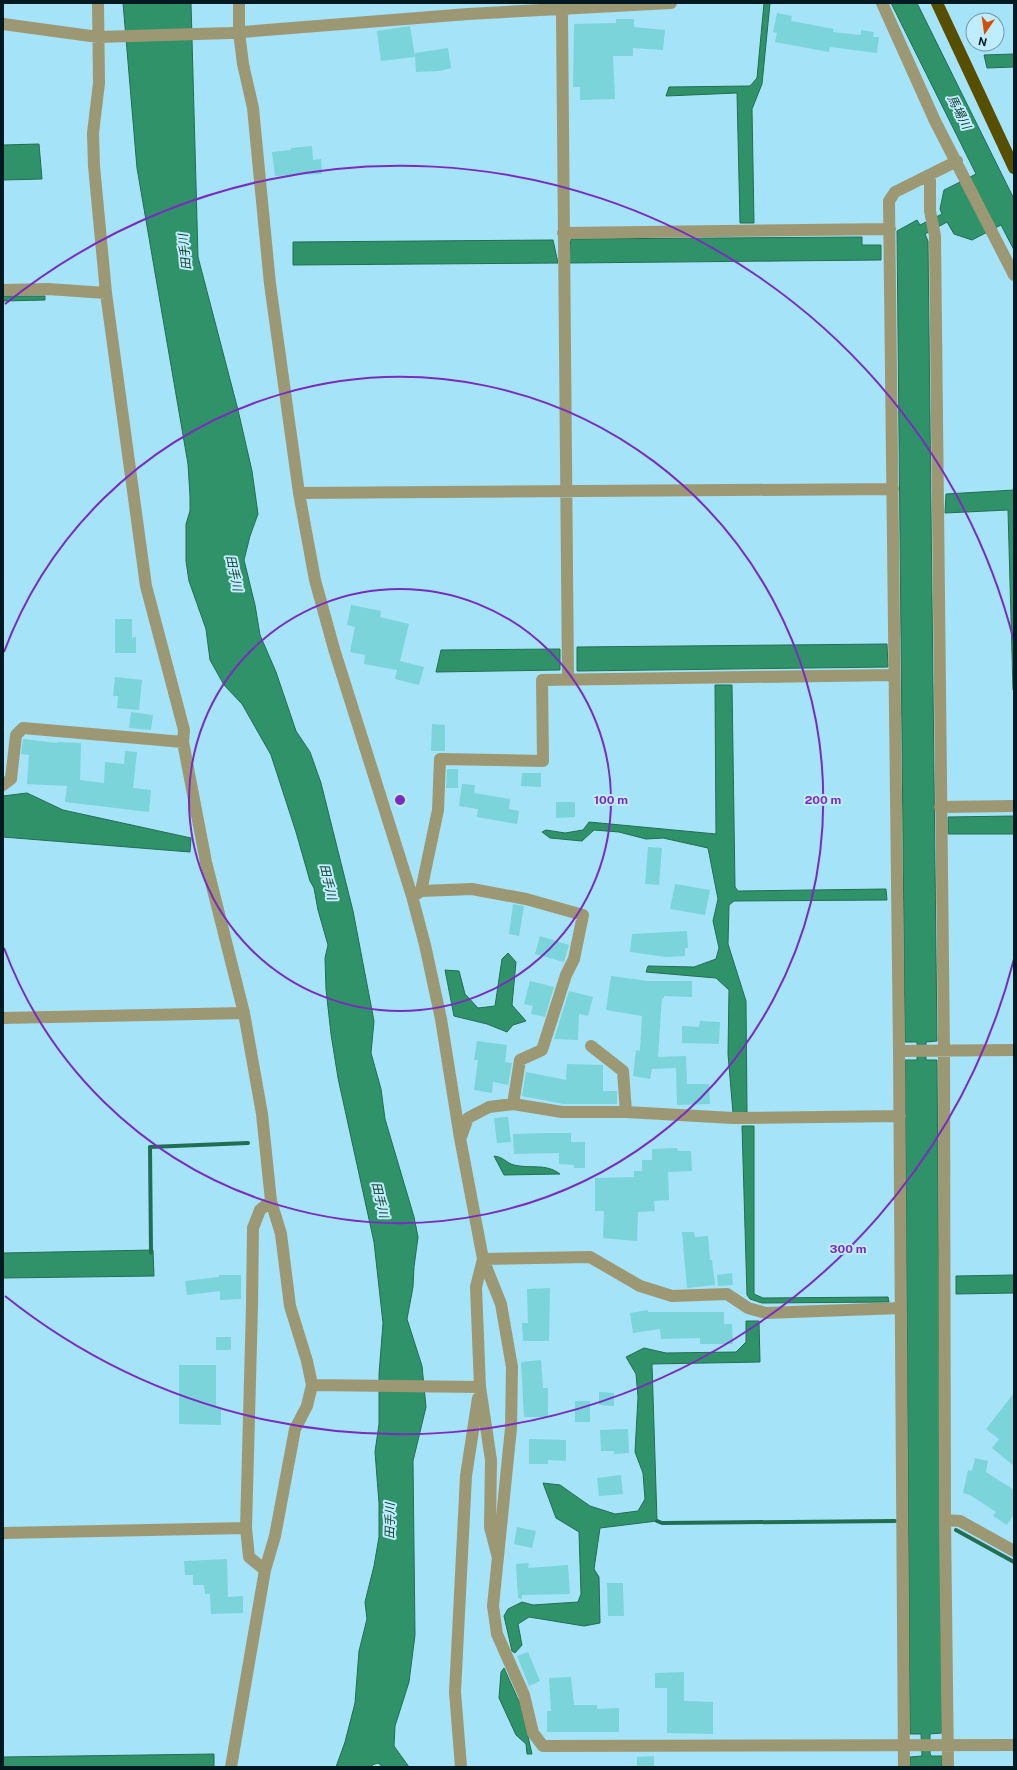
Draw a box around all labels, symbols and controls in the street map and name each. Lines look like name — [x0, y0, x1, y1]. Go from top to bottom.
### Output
north arrow — [965, 12, 1005, 52]
text: N — [977, 35, 988, 49]
water label: 馬場川 — [945, 93, 974, 133]
water label: 田手川 — [176, 231, 194, 271]
water label: 田手川 — [223, 554, 245, 594]
centre of rings — [393, 793, 407, 807]
text: 100 m — [594, 793, 628, 807]
text: 200 m — [805, 793, 841, 807]
water label: 田手川 — [317, 863, 339, 903]
water label: 田手川 — [369, 1181, 391, 1221]
text: 300 m — [830, 1242, 867, 1256]
water label: 田手川 — [383, 1501, 397, 1539]

